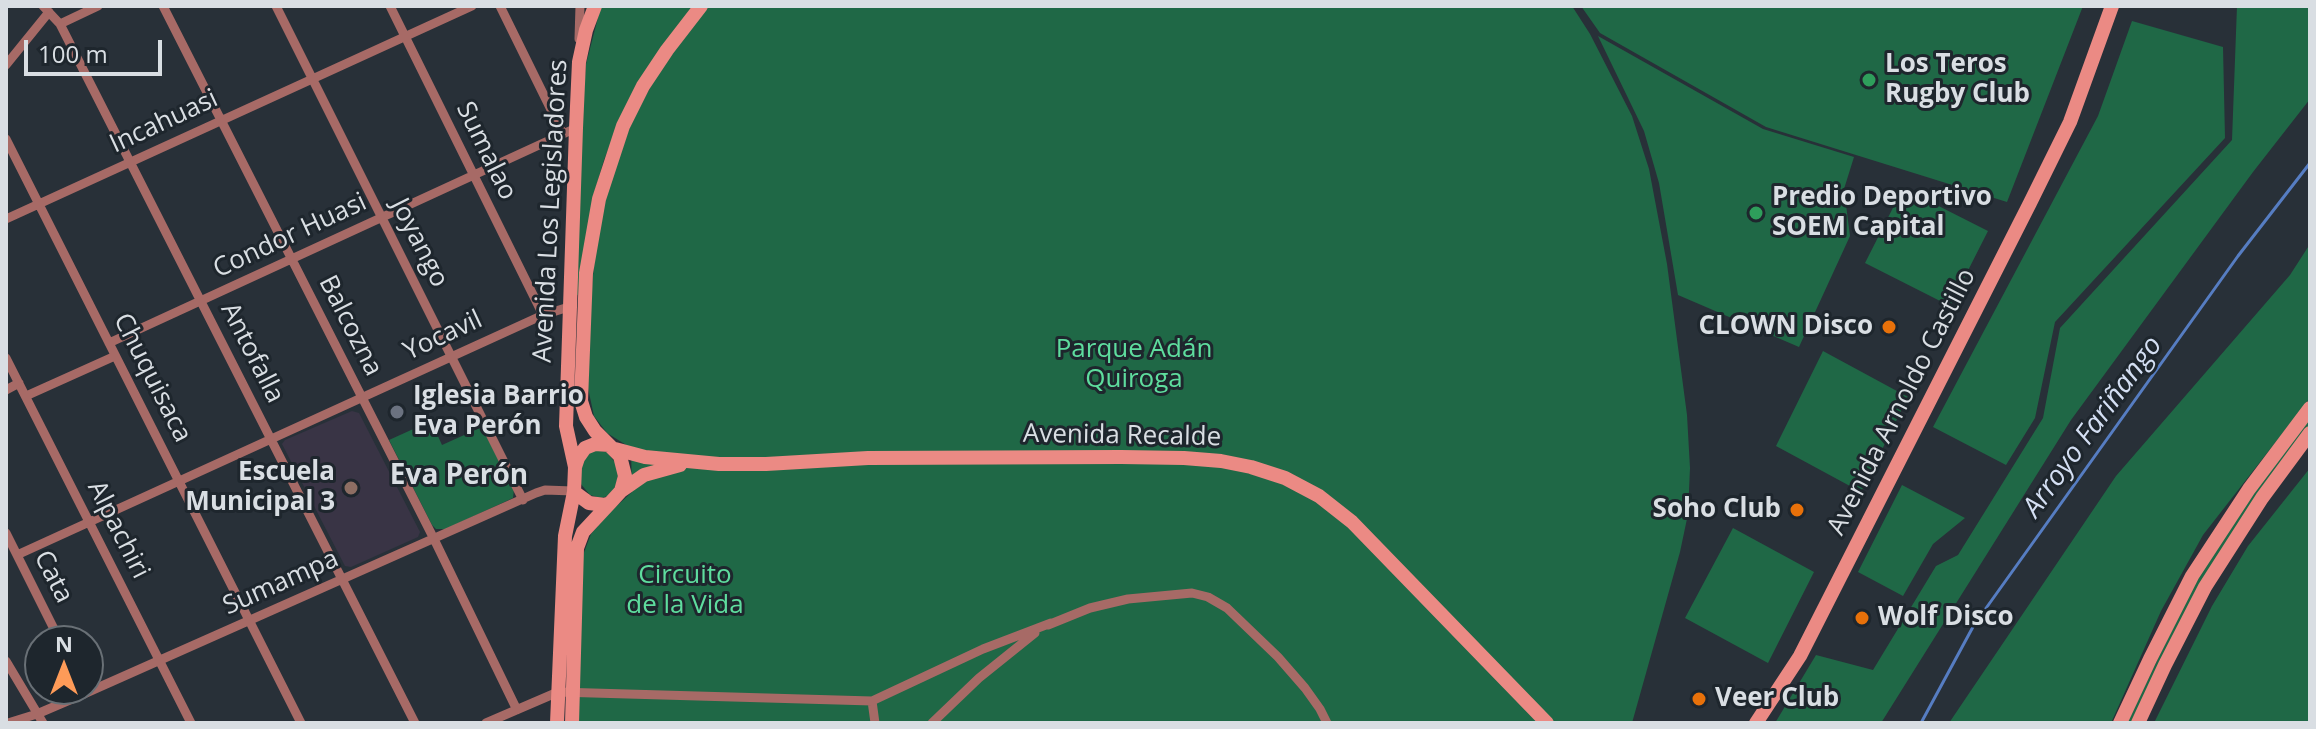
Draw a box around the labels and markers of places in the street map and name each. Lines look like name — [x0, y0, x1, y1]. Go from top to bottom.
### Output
place label: Los Teros Rugby Club — [1885, 49, 2030, 110]
marker: Los Teros Rugby Club — [1860, 71, 1878, 89]
place label: Predio Deportivo SOEM Capital — [1772, 182, 1992, 244]
marker: Predio Deportivo SOEM Capital — [1747, 204, 1765, 222]
place label: CLOWN Disco — [1698, 311, 1873, 343]
marker: CLOWN Disco — [1880, 318, 1898, 336]
place label: Iglesia Barrio Eva Perón — [413, 381, 584, 442]
marker: Iglesia Barrio Eva Perón — [388, 403, 406, 421]
place label: Escuela Municipal 3 — [185, 457, 335, 518]
marker: Escuela Municipal 3 — [342, 479, 360, 497]
place label: Soho Club — [1653, 494, 1781, 526]
marker: Soho Club — [1788, 501, 1806, 519]
place label: Wolf Disco — [1878, 602, 2014, 634]
marker: Wolf Disco — [1853, 609, 1871, 627]
place label: Veer Club — [1715, 683, 1839, 715]
marker: Veer Club — [1690, 690, 1708, 708]

